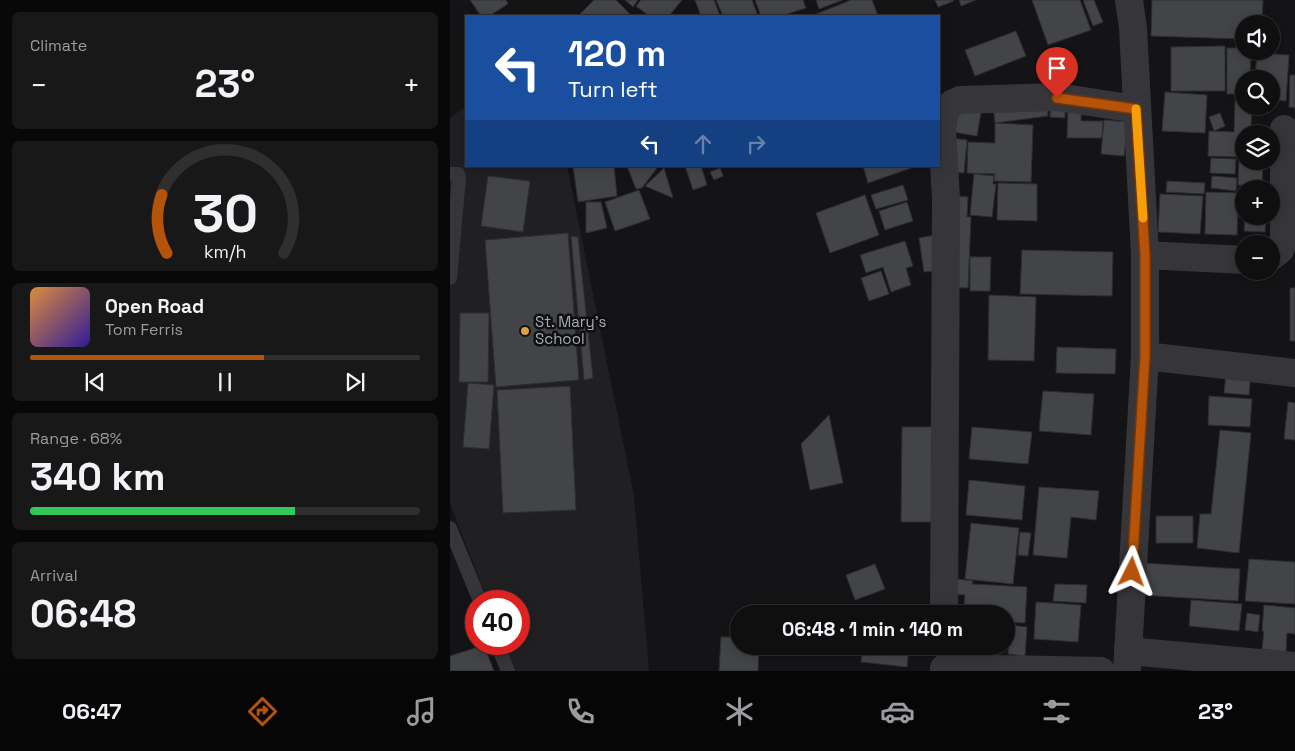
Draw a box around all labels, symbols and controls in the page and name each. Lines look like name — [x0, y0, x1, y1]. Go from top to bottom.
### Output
map controls — [1235, 15, 1280, 280]
button: sound — [1235, 15, 1280, 60]
text: 120 m — [568, 32, 666, 76]
text: Climate — [30, 35, 87, 56]
icon: left — [485, 35, 550, 100]
pin — [1036, 47, 1078, 98]
icon: arrive — [1043, 54, 1071, 82]
text: 23° — [195, 60, 255, 108]
text: − — [30, 67, 47, 103]
text: + — [403, 67, 420, 103]
button: search — [1235, 70, 1280, 115]
text: Turn left — [568, 75, 658, 103]
button: layers — [1235, 125, 1280, 170]
icon: left — [636, 130, 664, 158]
icon: ahead — [689, 130, 717, 158]
icon: right — [742, 130, 770, 158]
button: + — [1235, 180, 1280, 225]
text: 30 — [192, 181, 258, 247]
button: − — [1235, 235, 1280, 280]
text: km/h — [204, 240, 246, 263]
text: Open Road — [105, 294, 204, 319]
place label: St. Mary's School — [535, 312, 606, 348]
text: Tom Ferris — [105, 319, 183, 340]
marker: St. Mary's School — [519, 325, 531, 337]
icon: previous — [81, 368, 109, 396]
icon: pause — [211, 368, 239, 396]
icon: next — [341, 368, 369, 396]
text: Range · 68% — [30, 428, 122, 449]
text: 340 km — [30, 453, 165, 501]
position arrow — [1105, 545, 1157, 597]
text: Arrival — [30, 565, 78, 586]
text: 06:48 — [30, 590, 136, 638]
speed limit sign: 40 — [465, 590, 530, 655]
text: 06:48 · 1 min · 140 m — [782, 617, 963, 642]
icon: directions — [245, 694, 280, 729]
icon: music — [404, 694, 439, 729]
icon: phone — [563, 694, 598, 729]
icon: climate — [722, 694, 757, 729]
icon: car — [880, 694, 915, 729]
icon: filters — [1039, 694, 1074, 729]
text: 06:47 — [62, 697, 122, 725]
text: 23° — [1198, 697, 1233, 725]

